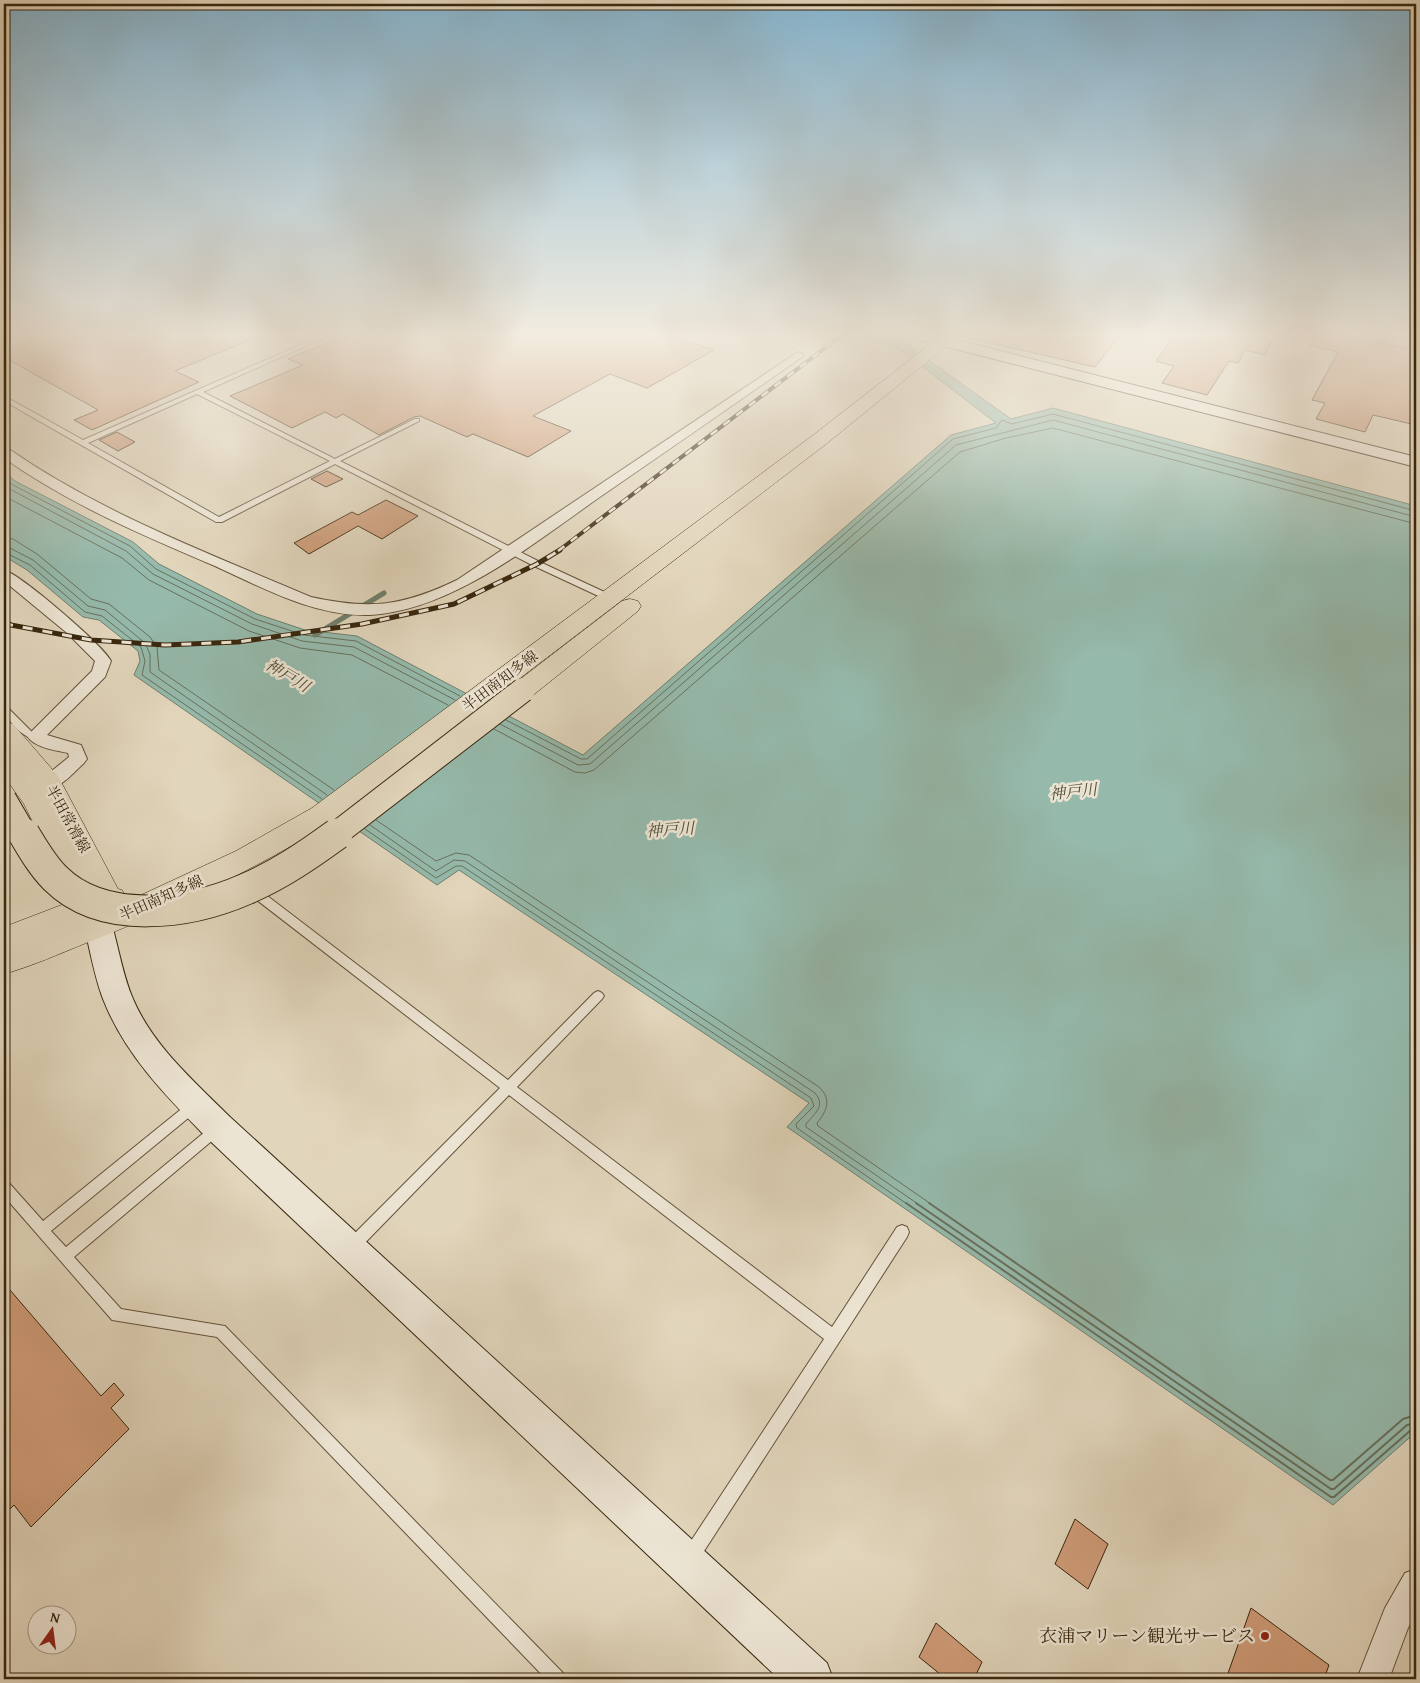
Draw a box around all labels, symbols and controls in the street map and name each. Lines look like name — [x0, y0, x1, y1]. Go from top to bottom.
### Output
street label: 半田南知多線 — [457, 645, 542, 716]
water label: 神戸川 — [261, 652, 316, 699]
water label: 神戸川 — [1048, 776, 1100, 805]
street label: 半田常滑線 — [41, 781, 96, 857]
water label: 神戸川 — [645, 815, 697, 843]
street label: 半田南知多線 — [115, 870, 206, 925]
north arrow — [28, 1606, 78, 1656]
text: N — [48, 1607, 63, 1628]
place label: 衣浦マリーン観光サービス — [1039, 1622, 1255, 1649]
marker: 衣浦マリーン観光サービス — [1259, 1630, 1271, 1642]

